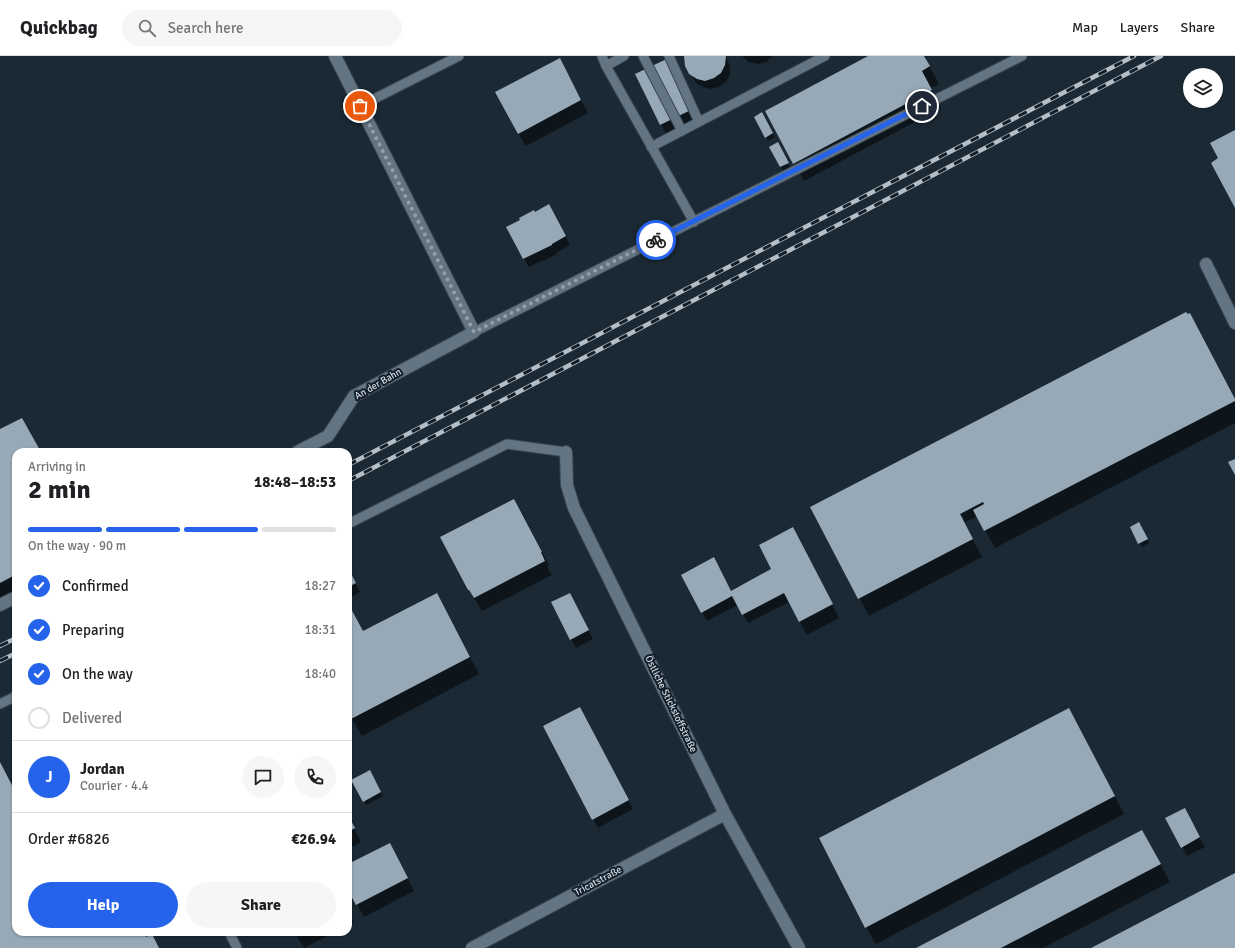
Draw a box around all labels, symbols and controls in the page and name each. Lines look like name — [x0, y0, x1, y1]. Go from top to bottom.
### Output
search box — [122, 10, 402, 46]
text: Quickbag — [20, 16, 98, 40]
icon: search — [136, 17, 158, 39]
text: Search here — [168, 19, 243, 37]
text: Map — [1072, 19, 1098, 36]
text: Layers — [1120, 19, 1159, 36]
text: Share — [1181, 19, 1215, 36]
map controls — [1183, 68, 1223, 108]
button: layers — [1183, 68, 1223, 108]
pin — [343, 89, 377, 123]
pin — [905, 89, 939, 123]
icon: bag — [349, 95, 371, 117]
icon: home — [911, 95, 933, 117]
courier — [636, 220, 676, 260]
icon: bike — [645, 229, 667, 251]
street label: An der Bahn — [352, 366, 404, 402]
text: Arriving in — [28, 459, 86, 475]
text: 18:48–18:53 — [254, 473, 336, 491]
text: 2 min — [28, 474, 91, 506]
text: On the way · 90 m — [28, 538, 126, 554]
icon: check — [28, 575, 50, 597]
text: Confirmed — [62, 577, 129, 595]
text: 18:27 — [304, 578, 336, 594]
icon: check — [28, 619, 50, 641]
text: Preparing — [62, 621, 125, 639]
text: 18:31 — [304, 622, 336, 638]
street label: Östliche Stickstoffstraße — [642, 654, 700, 754]
icon: check — [28, 663, 50, 685]
text: On the way — [62, 665, 133, 683]
text: 18:40 — [304, 666, 336, 682]
text: Delivered — [62, 709, 122, 727]
button: chat — [242, 756, 284, 798]
button: phone — [294, 756, 336, 798]
text: Jordan — [80, 760, 125, 778]
text: J — [45, 768, 53, 786]
text: Courier · 4.4 — [80, 778, 149, 794]
text: Order #6826 — [28, 830, 110, 848]
text: €26.94 — [291, 830, 336, 848]
street label: Tricatstraße — [572, 863, 624, 899]
button: Help — [28, 882, 178, 928]
button: Share — [186, 882, 336, 928]

